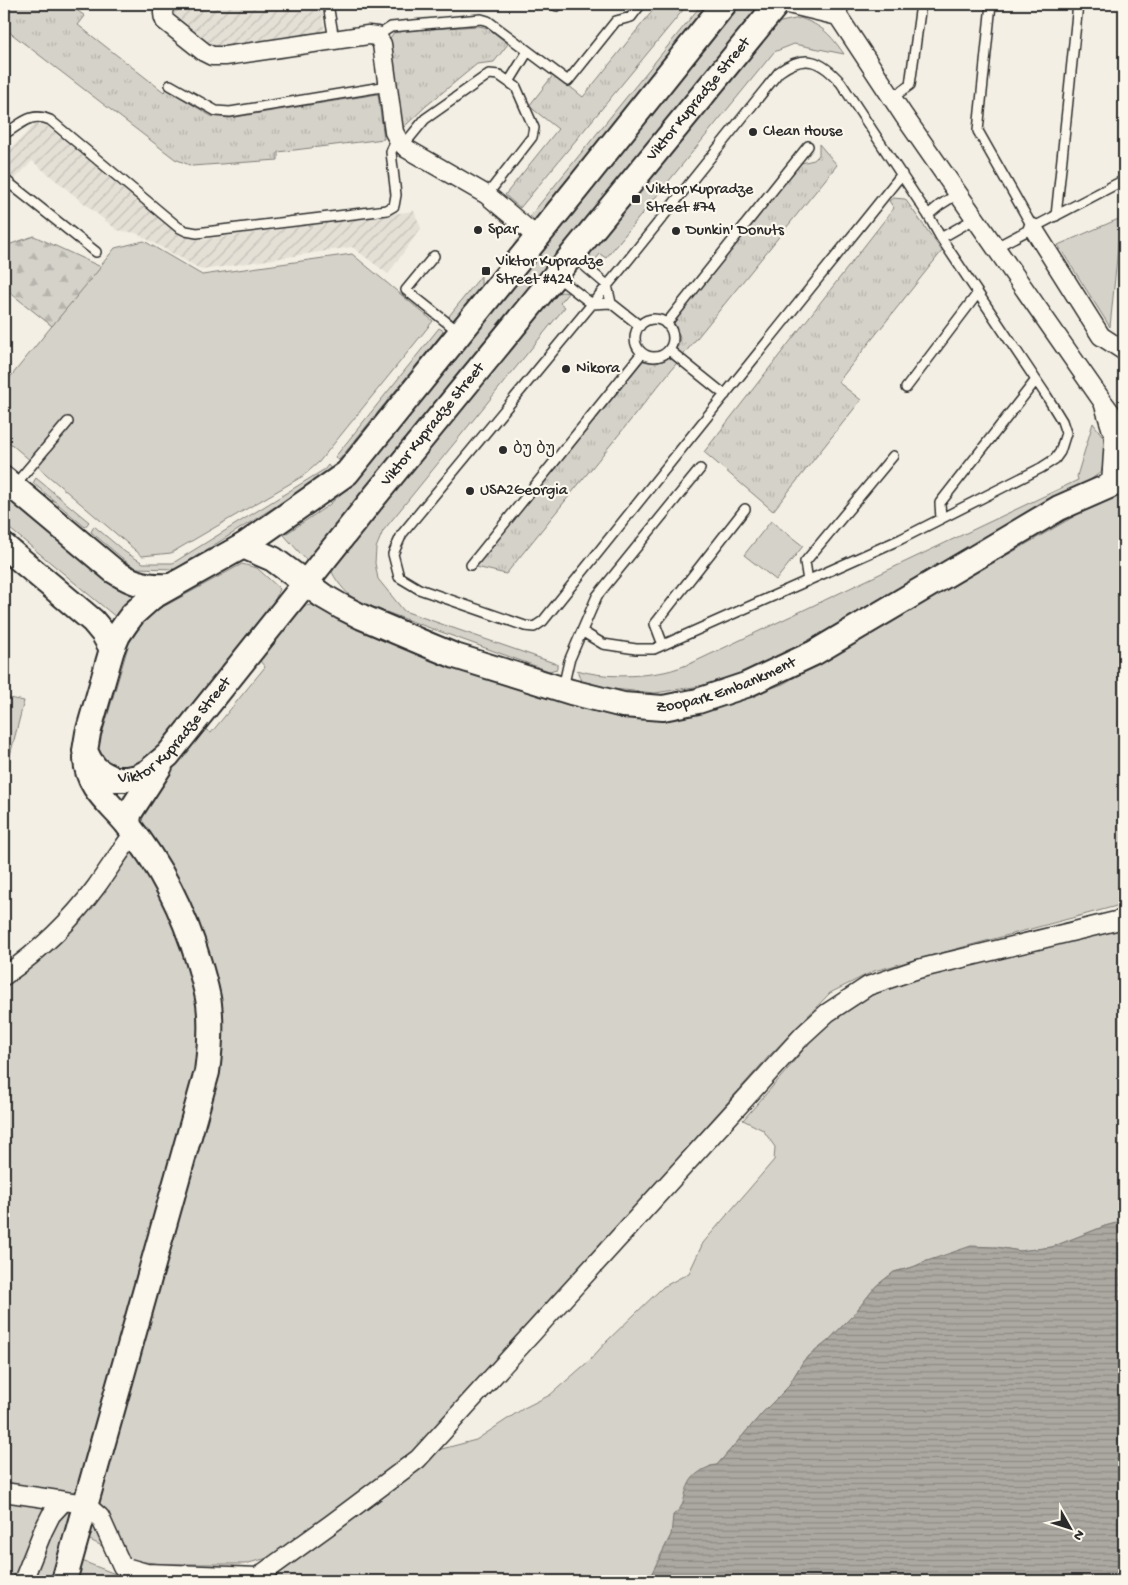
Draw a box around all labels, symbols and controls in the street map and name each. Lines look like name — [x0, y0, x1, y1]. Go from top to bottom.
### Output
street label: Viktor Kupradze Street — [642, 33, 756, 166]
place label: Clean House — [763, 123, 844, 142]
marker: Clean House — [747, 126, 759, 138]
place label: Viktor Kupradze Street #74 — [645, 181, 754, 218]
marker: Viktor Kupradze Street #74 — [630, 193, 642, 205]
place label: Spar — [488, 221, 519, 240]
place label: Dunkin' Donuts — [685, 222, 785, 241]
marker: Spar — [472, 224, 484, 236]
marker: Dunkin' Donuts — [670, 225, 682, 237]
place label: Viktor Kupradze Street #424 — [495, 253, 604, 290]
marker: Viktor Kupradze Street #424 — [480, 265, 492, 277]
street label: Viktor Kupradze Street — [376, 358, 490, 491]
place label: Nikora — [576, 360, 621, 379]
marker: Nikora — [560, 363, 572, 375]
place label: ბუ ბუ — [513, 440, 555, 460]
marker: ბუ ბუ — [497, 444, 509, 456]
place label: USA2Georgia — [480, 482, 569, 501]
marker: USA2Georgia — [464, 485, 476, 497]
street label: Zoopark Embankment — [655, 653, 800, 718]
street label: Viktor Kupradze Street — [117, 673, 236, 789]
north arrow — [1046, 1502, 1096, 1552]
text: N — [1069, 1526, 1088, 1544]

